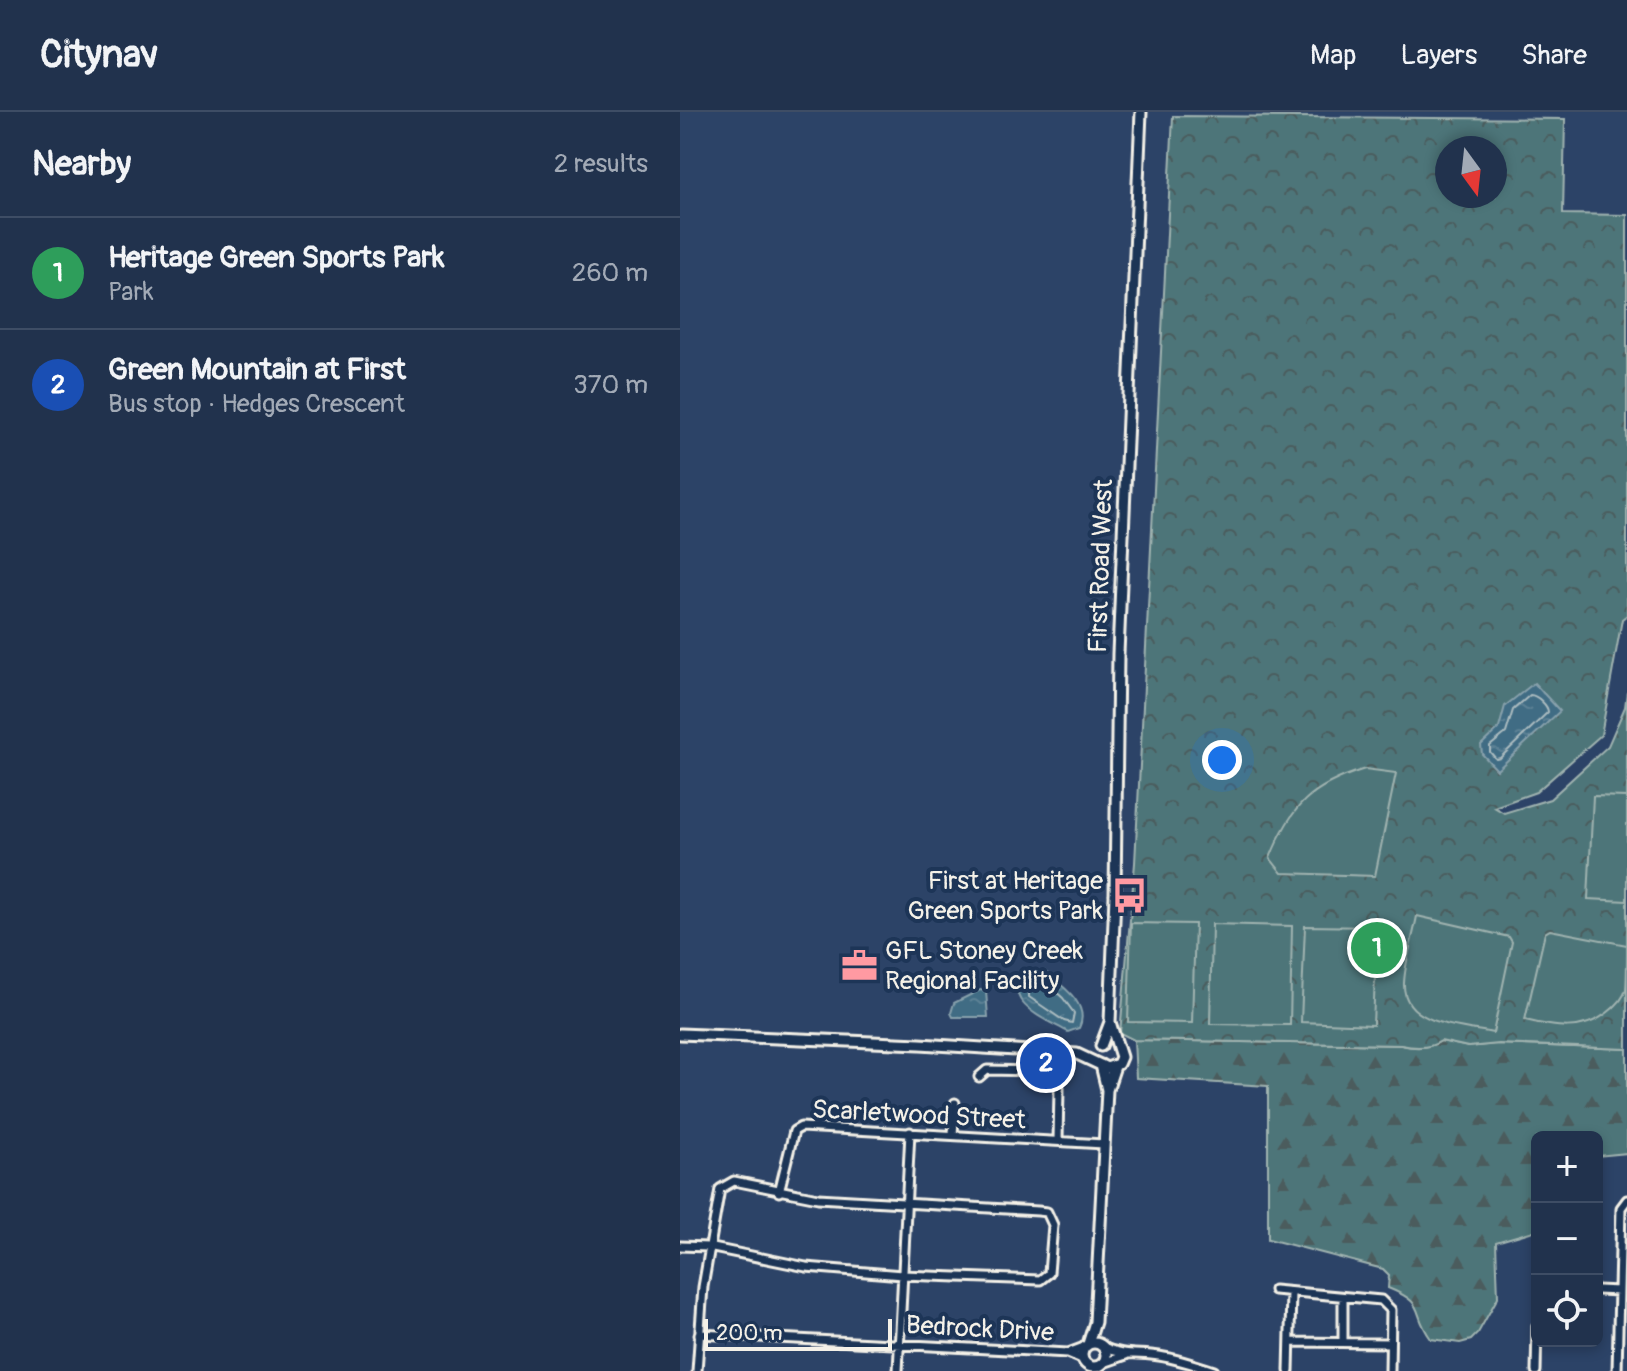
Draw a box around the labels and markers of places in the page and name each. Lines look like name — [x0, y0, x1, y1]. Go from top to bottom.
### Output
place label: First at Heritage Green Sports Park — [908, 865, 1103, 927]
bus stop icon: First at Heritage Green Sports Park — [1110, 876, 1148, 914]
pin: 1 — [1351, 918, 1403, 978]
place label: GFL Stoney Creek Regional Facility — [885, 935, 1083, 997]
office icon: GFL Stoney Creek Regional Facility — [840, 946, 878, 984]
pin: 2 — [1020, 1033, 1072, 1093]

